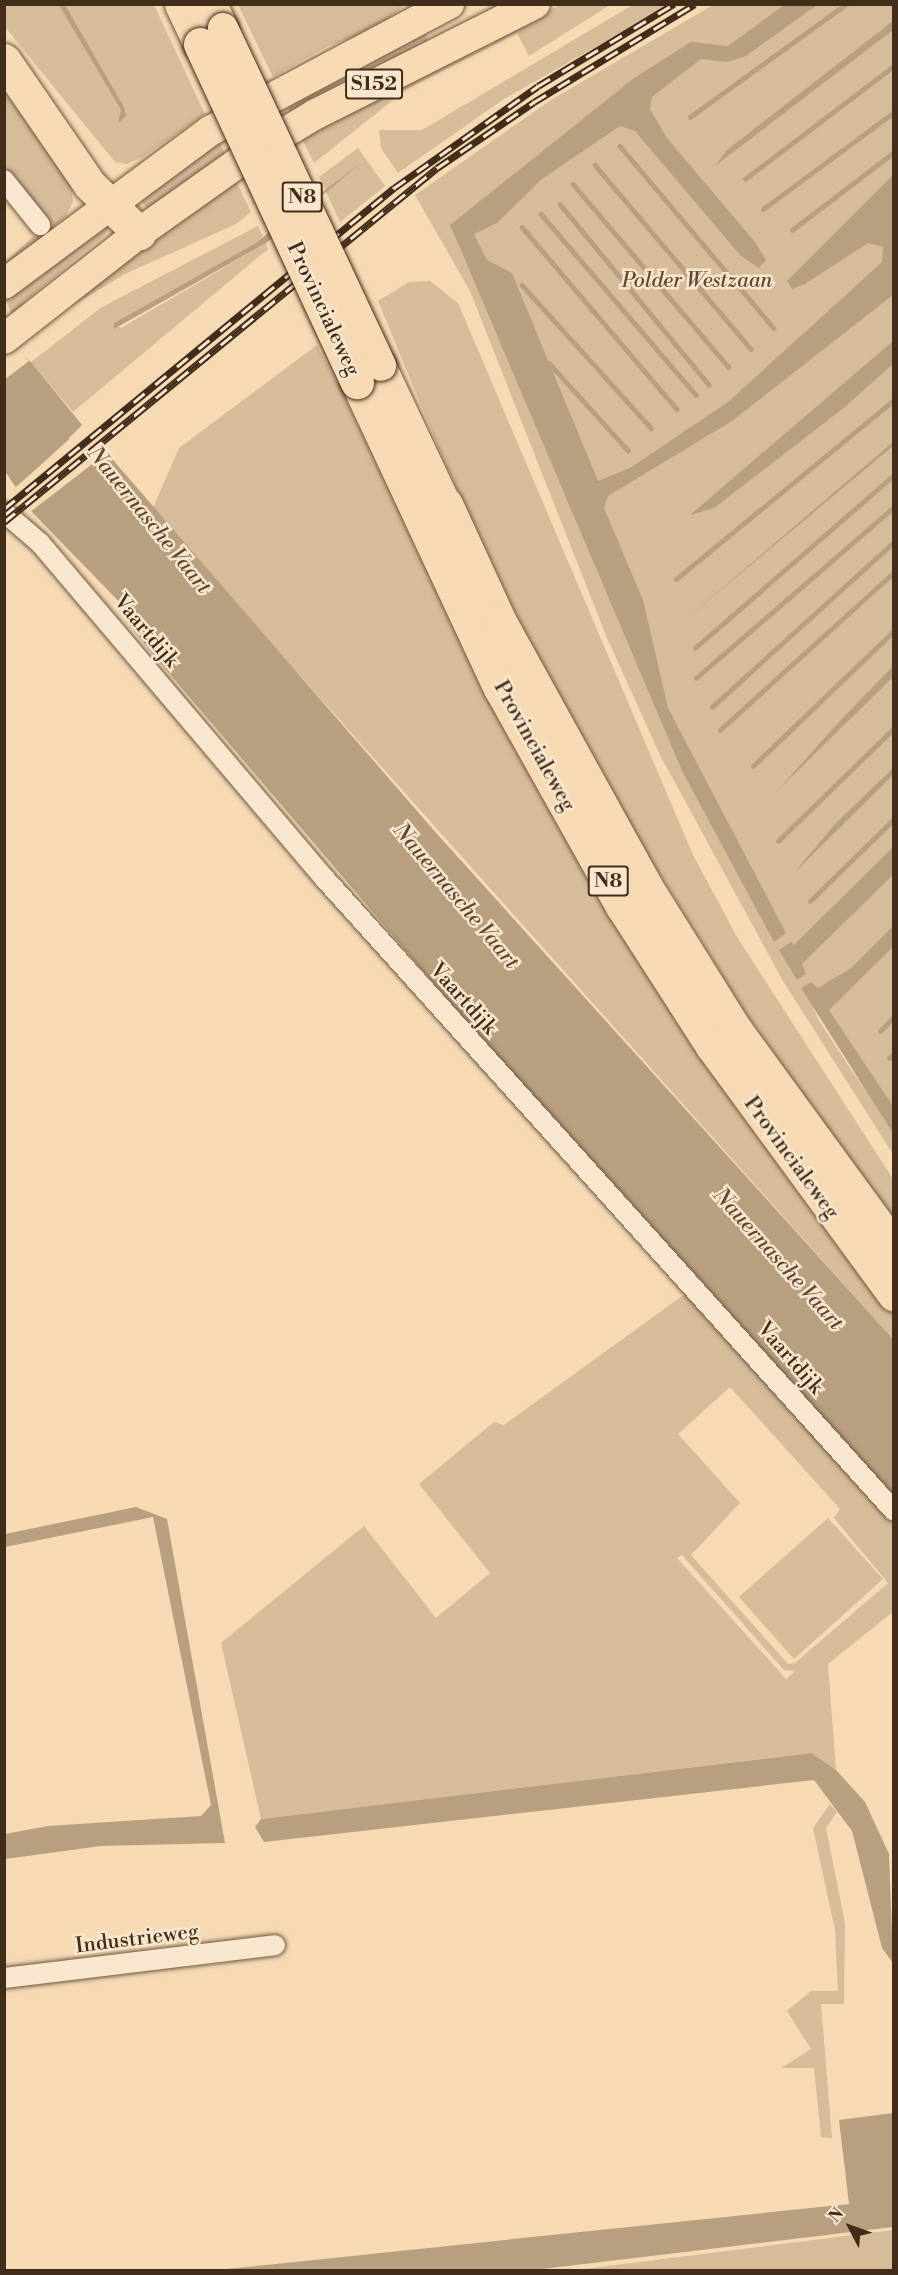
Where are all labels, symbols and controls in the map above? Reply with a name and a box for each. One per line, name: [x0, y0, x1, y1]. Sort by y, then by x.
road number: S152: [344, 67, 404, 101]
road number: N8: [281, 180, 323, 214]
street label: Provincialeweg: [281, 238, 365, 380]
park label: Polder Westzaan: [622, 268, 772, 294]
water label: Nauernasche Vaart: [81, 441, 217, 599]
street label: Vaartdijk: [108, 589, 184, 673]
street label: Provincialeweg: [488, 676, 580, 816]
water label: Nauernasche Vaart: [387, 818, 525, 974]
road number: N8: [587, 864, 629, 898]
street label: Vaartdijk: [424, 958, 502, 1040]
street label: Provincialeweg: [738, 1092, 844, 1224]
water label: Nauernasche Vaart: [707, 1182, 849, 1336]
street label: Vaartdijk: [752, 1317, 828, 1399]
street label: Industrieweg: [74, 1919, 200, 1959]
north arrow: [820, 2197, 880, 2257]
text: N: [825, 2204, 848, 2227]

